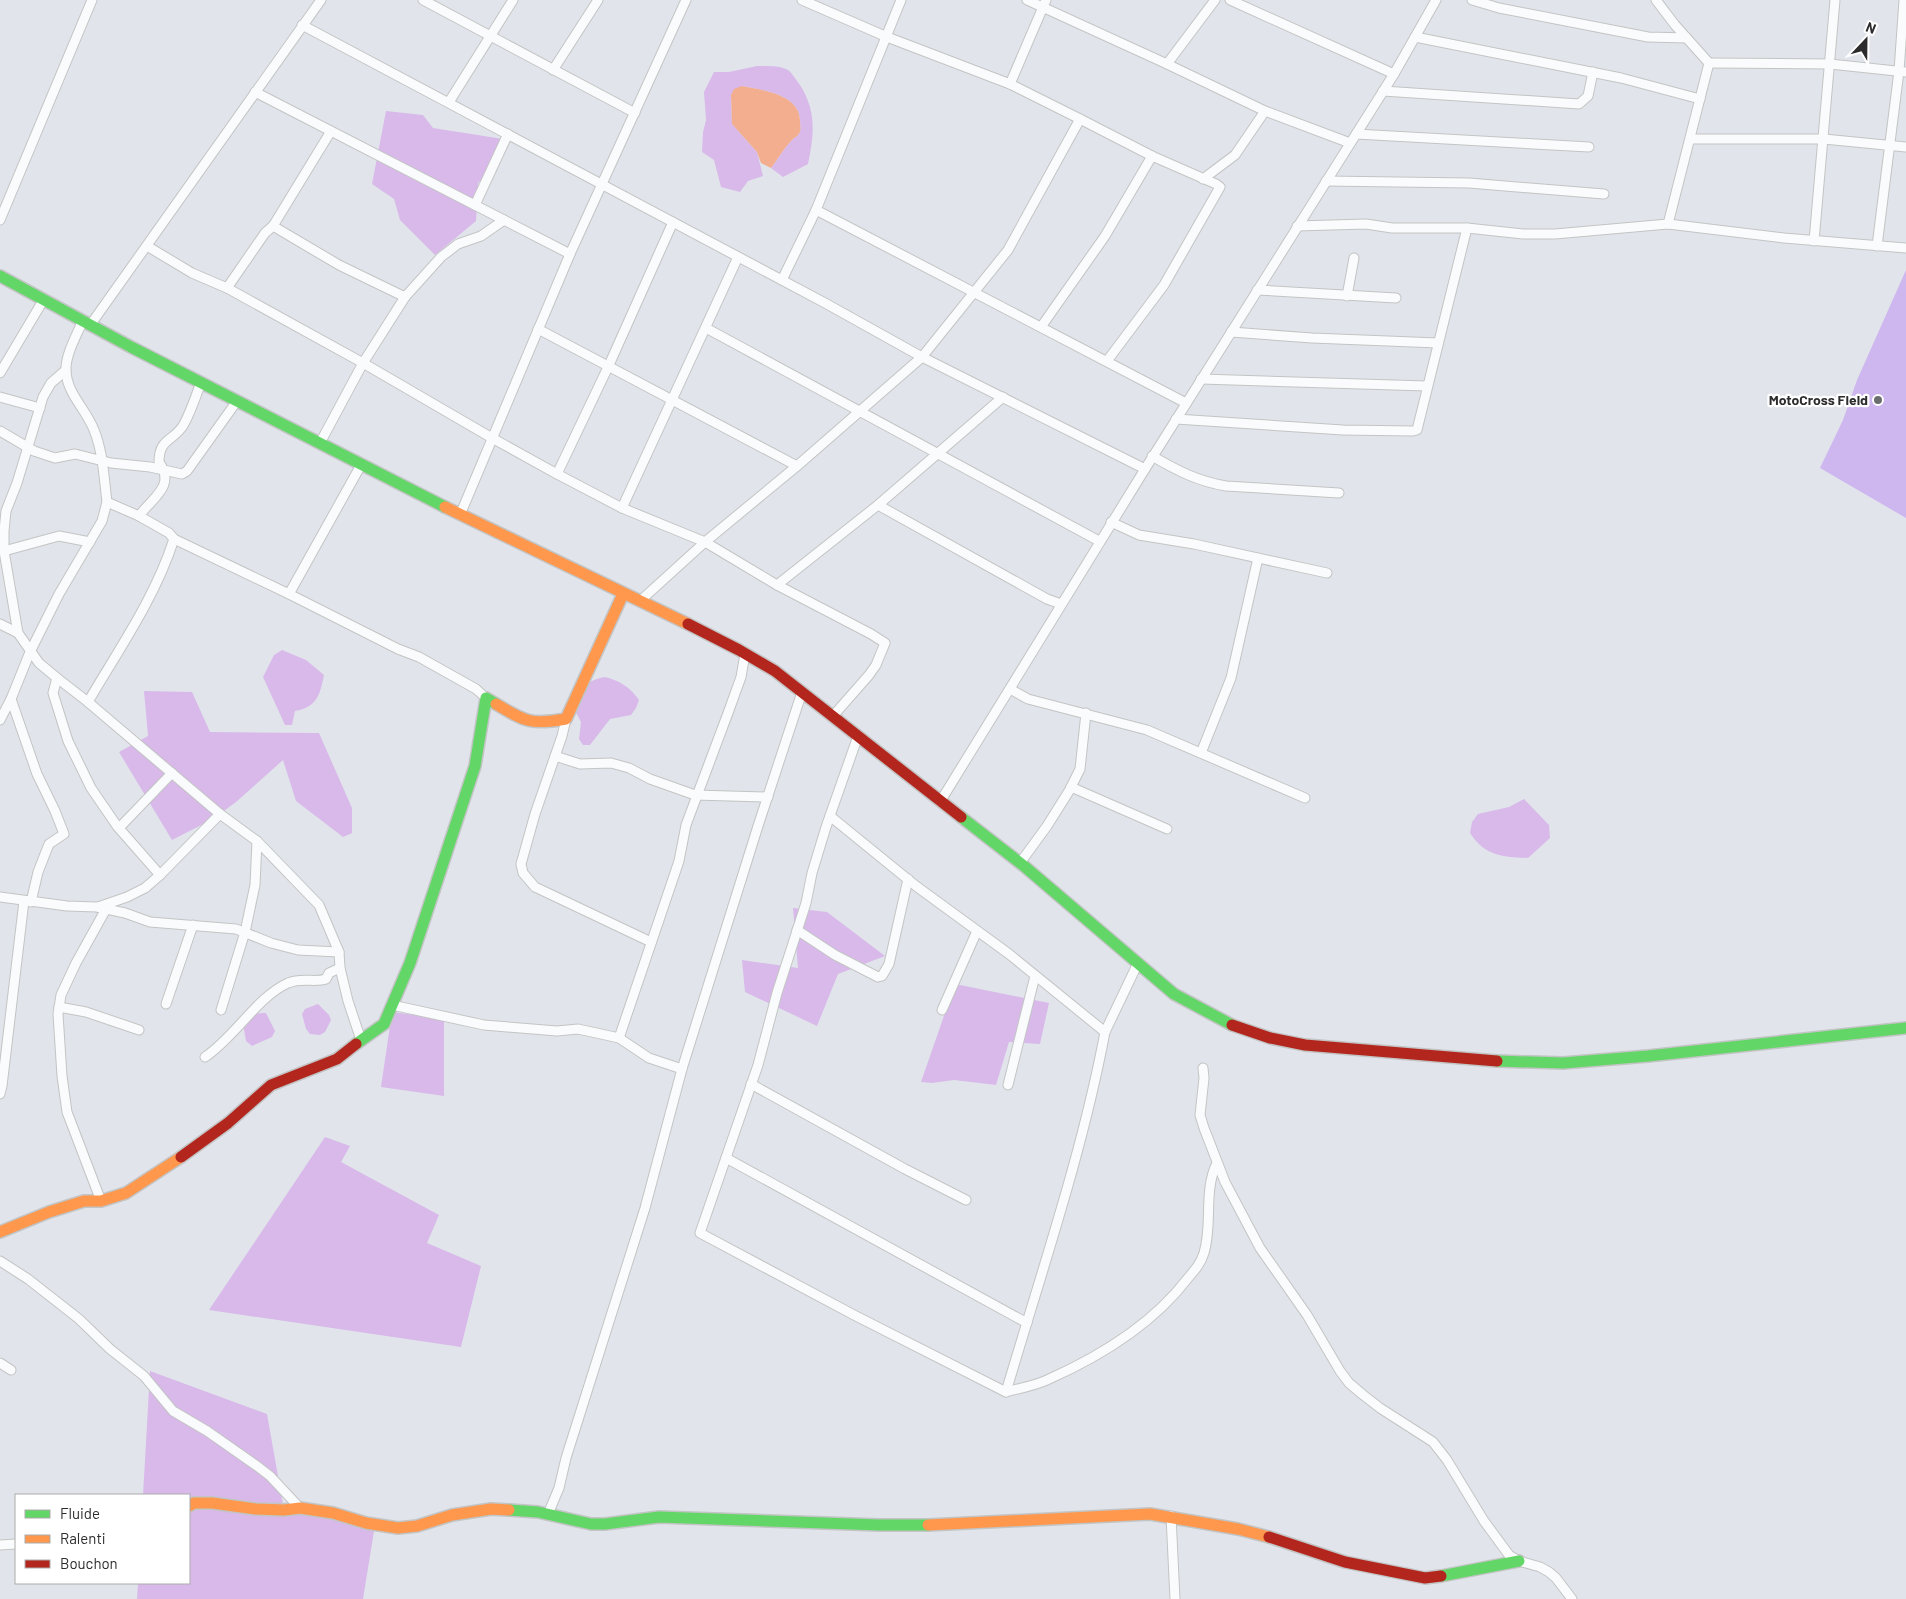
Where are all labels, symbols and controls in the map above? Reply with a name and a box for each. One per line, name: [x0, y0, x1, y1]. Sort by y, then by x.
north arrow: [1841, 15, 1891, 65]
text: N: [1864, 18, 1879, 37]
place label: MotoCross Field: [1769, 391, 1868, 408]
marker: MotoCross Field: [1872, 394, 1884, 406]
legend: [15, 1494, 190, 1584]
text: Fluide: [60, 1504, 100, 1522]
text: Ralenti: [60, 1529, 106, 1547]
text: Bouchon: [60, 1554, 118, 1572]

